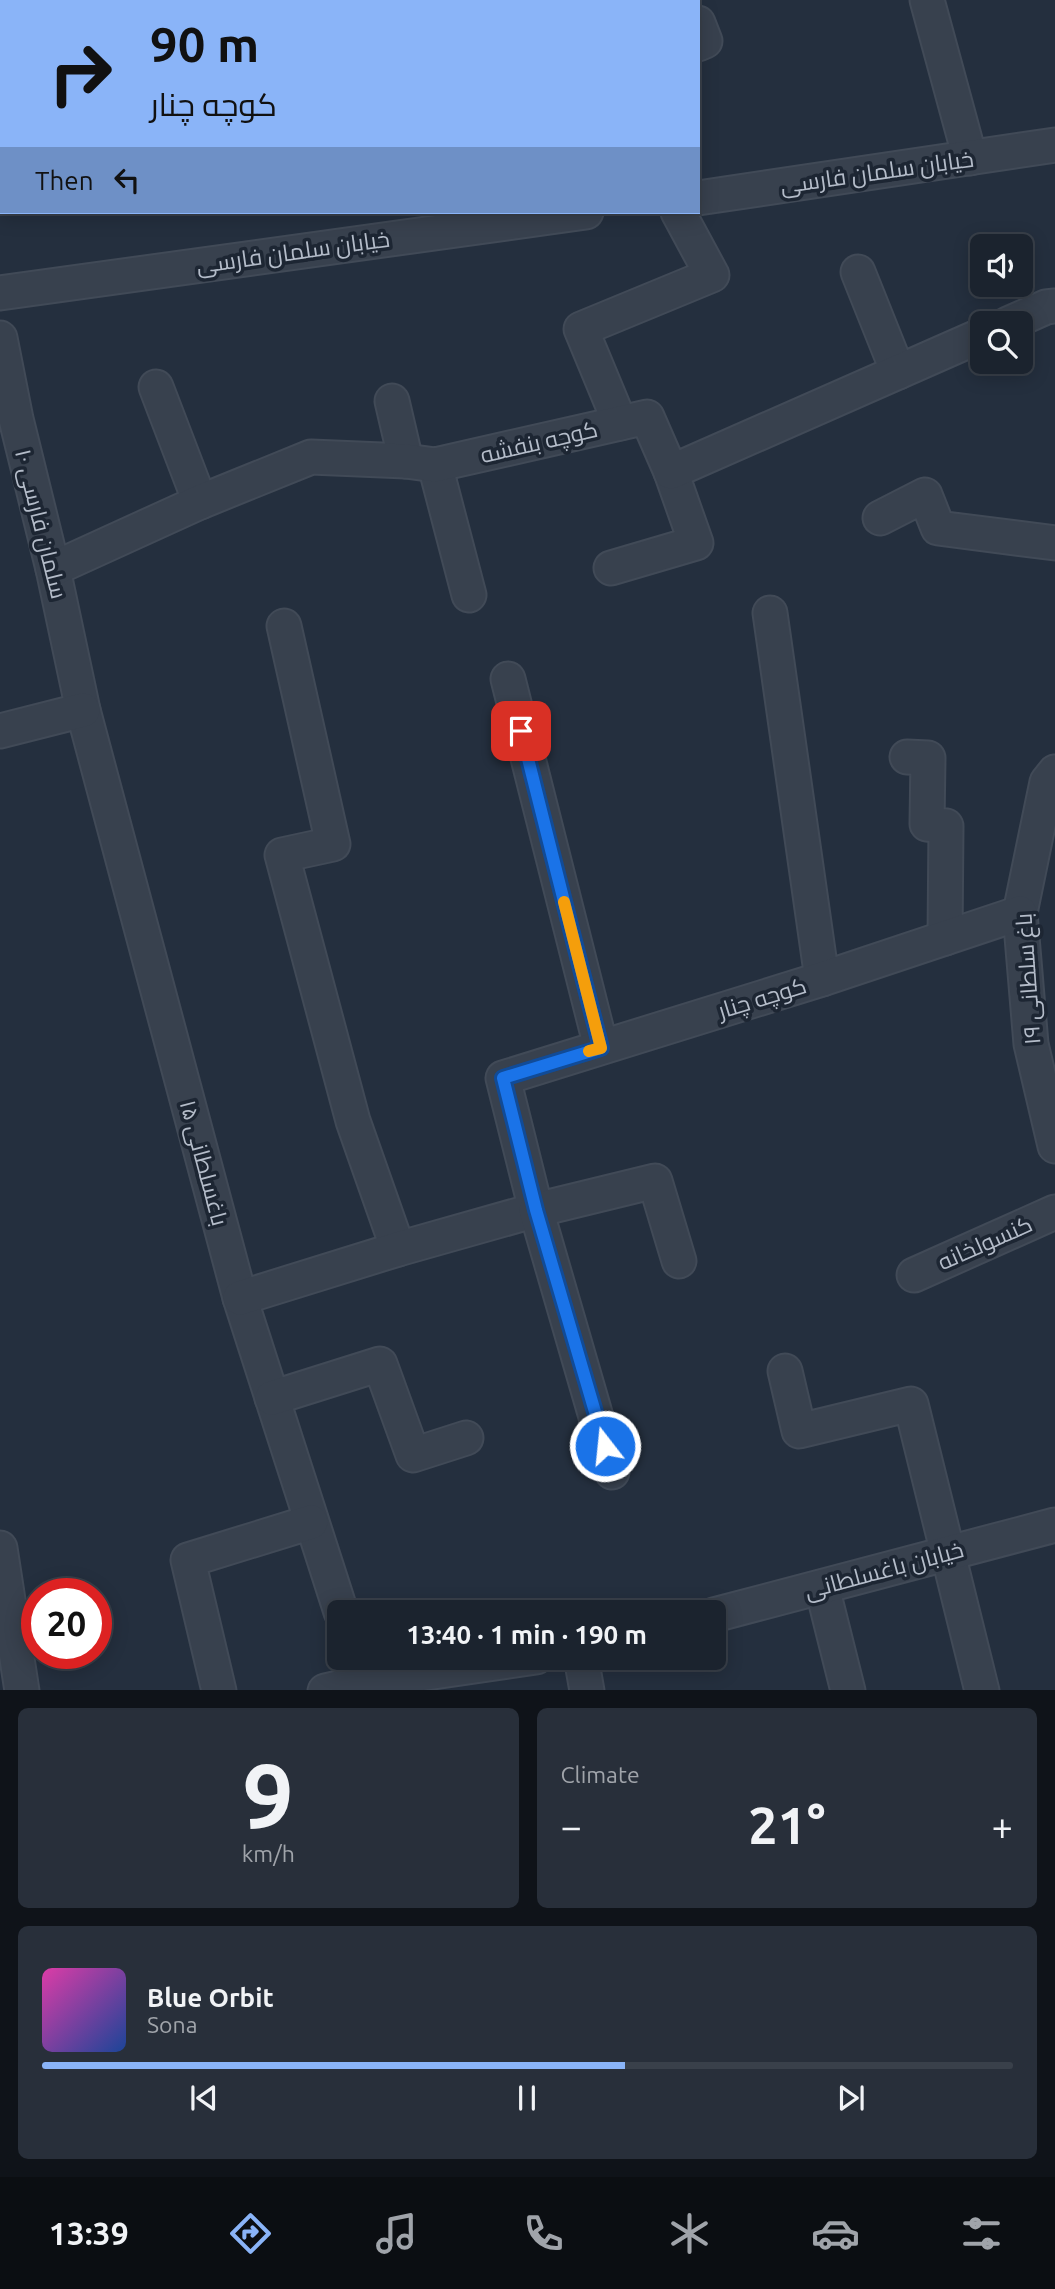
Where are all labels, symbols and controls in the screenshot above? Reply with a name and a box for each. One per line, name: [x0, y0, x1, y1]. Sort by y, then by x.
text: 90 m: [150, 16, 259, 71]
icon: right: [35, 28, 126, 119]
text: کوچه چنار: [150, 86, 277, 122]
street label: خیابان سلمان فارسی: [779, 146, 975, 199]
icon: left: [108, 161, 146, 199]
text: Then: [35, 166, 94, 195]
street label: خیابان سلمان فارسی: [195, 226, 391, 279]
map controls: [970, 234, 1033, 374]
button: sound: [970, 234, 1033, 297]
button: search: [970, 311, 1033, 374]
street label: کوچه بنفشه: [478, 416, 601, 470]
street label: سلمان فارسی ۱۰: [9, 446, 72, 602]
pin: [491, 701, 551, 761]
icon: arrive: [502, 712, 540, 750]
street label: باغ سلطانی ۱۹: [1010, 912, 1049, 1046]
street label: کوچه چنار: [713, 972, 810, 1026]
street label: باغسلطانی ۱۵: [174, 1097, 233, 1229]
street label: کنسولخانه: [934, 1211, 1036, 1275]
position arrow: [568, 1409, 642, 1483]
street label: خیابان باغسلطانی: [802, 1536, 967, 1605]
speed limit sign: 20: [21, 1578, 112, 1669]
text: 13:40 · 1 min · 190 m: [406, 1620, 647, 1649]
text: 9: [243, 1744, 294, 1846]
text: Climate: [561, 1762, 640, 1787]
text: 21°: [748, 1796, 825, 1854]
text: −: [561, 1805, 582, 1847]
text: +: [992, 1805, 1013, 1847]
text: km/h: [242, 1841, 295, 1866]
text: Blue Orbit: [147, 1983, 274, 2012]
text: Sona: [147, 2012, 197, 2037]
icon: previous: [185, 2079, 223, 2117]
icon: pause: [508, 2079, 546, 2117]
icon: next: [832, 2079, 870, 2117]
icon: directions: [226, 2209, 275, 2258]
icon: music: [372, 2209, 421, 2258]
icon: phone: [519, 2209, 568, 2258]
icon: climate: [665, 2209, 714, 2258]
icon: car: [811, 2209, 860, 2258]
icon: filters: [957, 2209, 1006, 2258]
text: 13:39: [49, 2215, 129, 2251]

